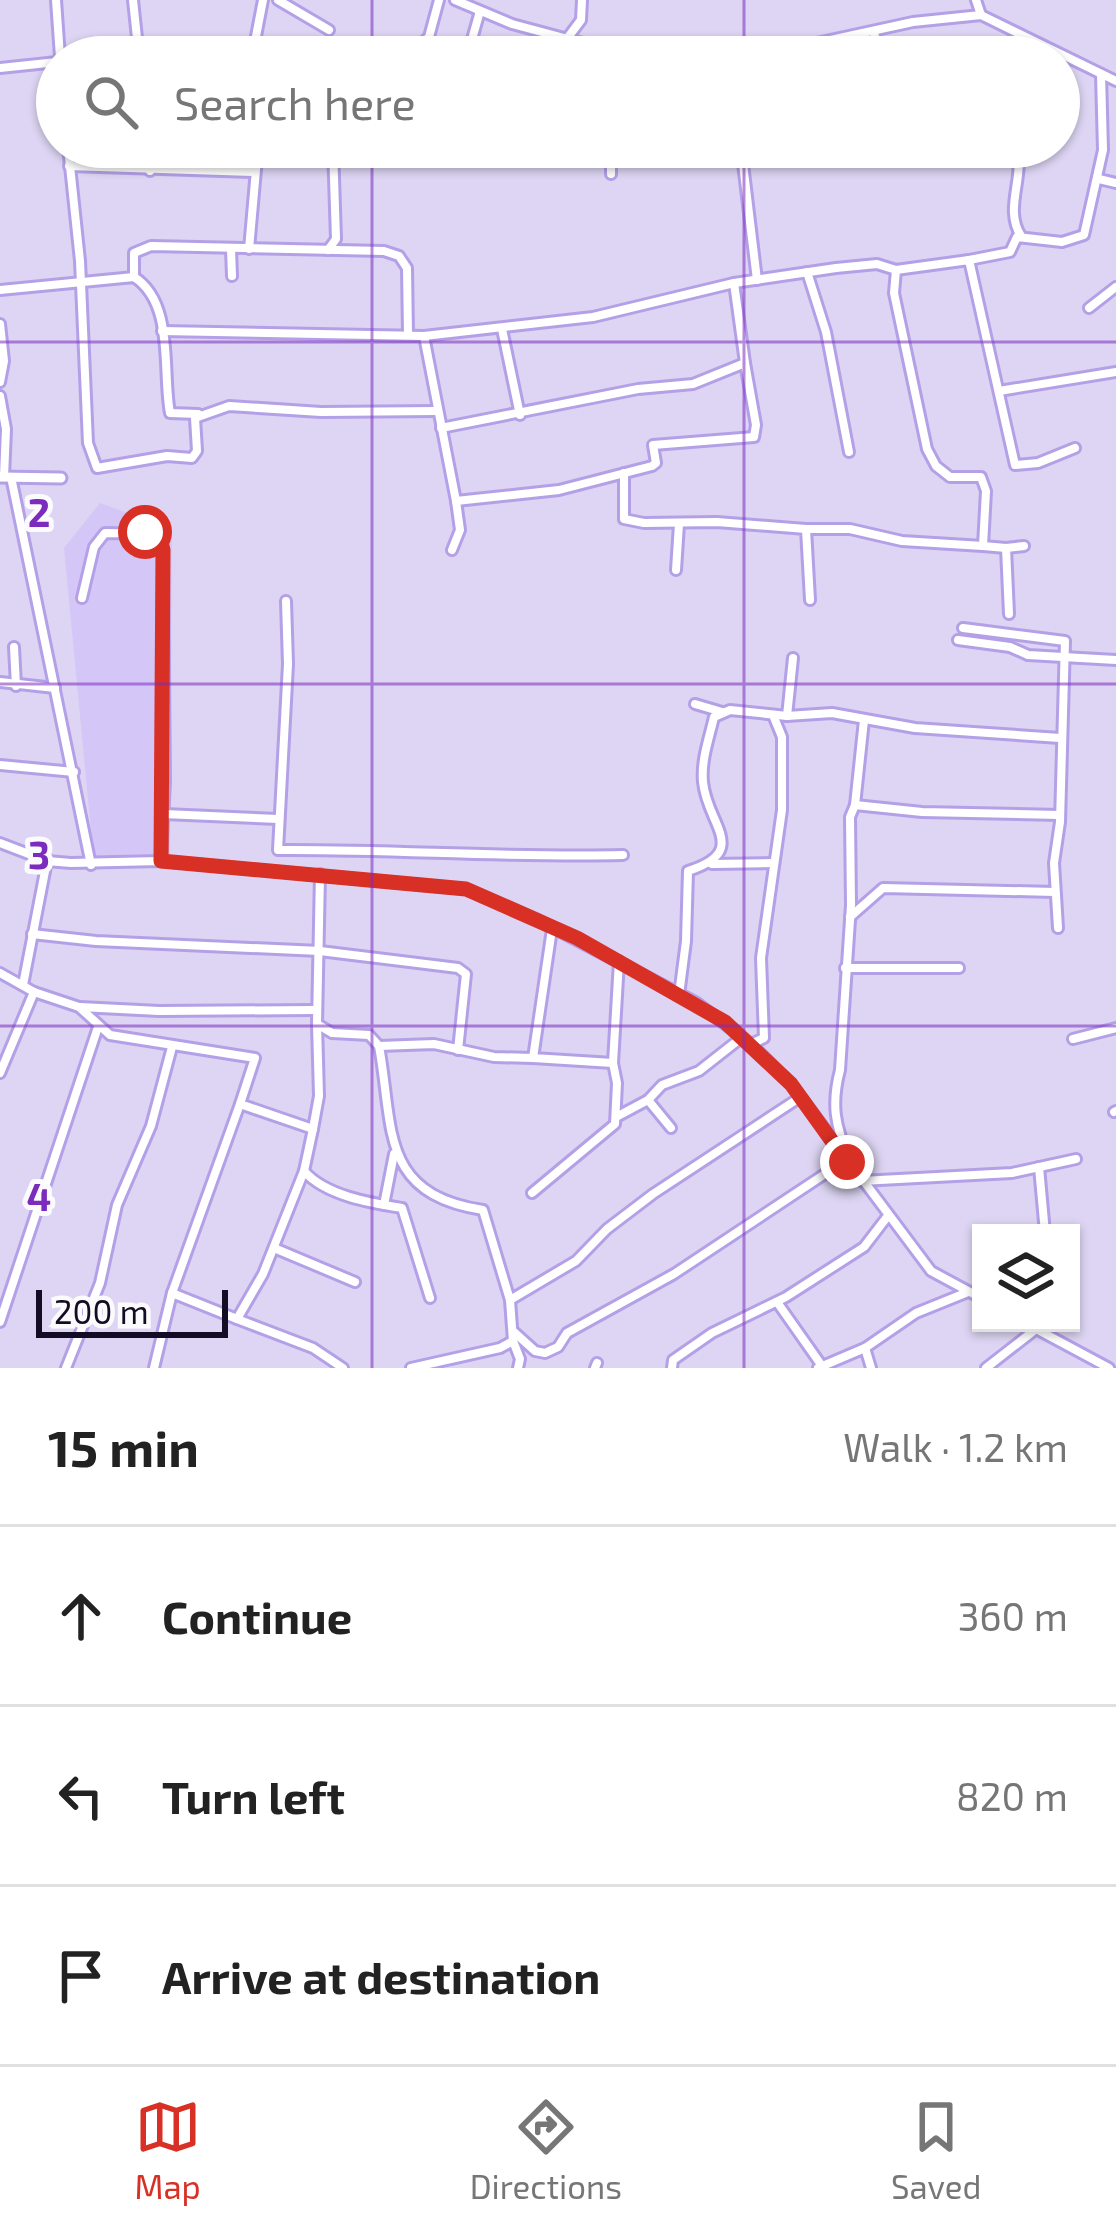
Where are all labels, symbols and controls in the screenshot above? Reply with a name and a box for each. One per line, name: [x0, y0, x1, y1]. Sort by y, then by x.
search box: [36, 36, 1080, 168]
icon: search: [78, 69, 144, 135]
text: Search here: [174, 75, 416, 129]
text: 2: [28, 488, 50, 535]
route start: [118, 505, 172, 559]
text: 3: [28, 830, 50, 877]
route end: [820, 1135, 874, 1189]
text: 4: [27, 1172, 51, 1219]
map controls: [972, 1224, 1080, 1332]
button: layers: [972, 1224, 1080, 1332]
scale bar: [36, 1284, 228, 1337]
text: 200 m: [54, 1291, 149, 1331]
text: 15 min: [48, 1416, 199, 1477]
text: Walk · 1.2 km: [843, 1423, 1068, 1470]
icon: ahead: [48, 1583, 114, 1649]
text: Continue: [162, 1589, 352, 1643]
text: 360 m: [958, 1592, 1068, 1639]
icon: left: [48, 1763, 114, 1829]
text: Turn left: [162, 1769, 345, 1823]
text: 820 m: [956, 1772, 1068, 1819]
icon: arrive: [48, 1943, 114, 2009]
text: Arrive at destination: [162, 1949, 600, 2003]
tab: Map: [135, 2094, 201, 2206]
tab: Directions: [470, 2094, 622, 2206]
tab: Saved: [891, 2094, 981, 2206]

